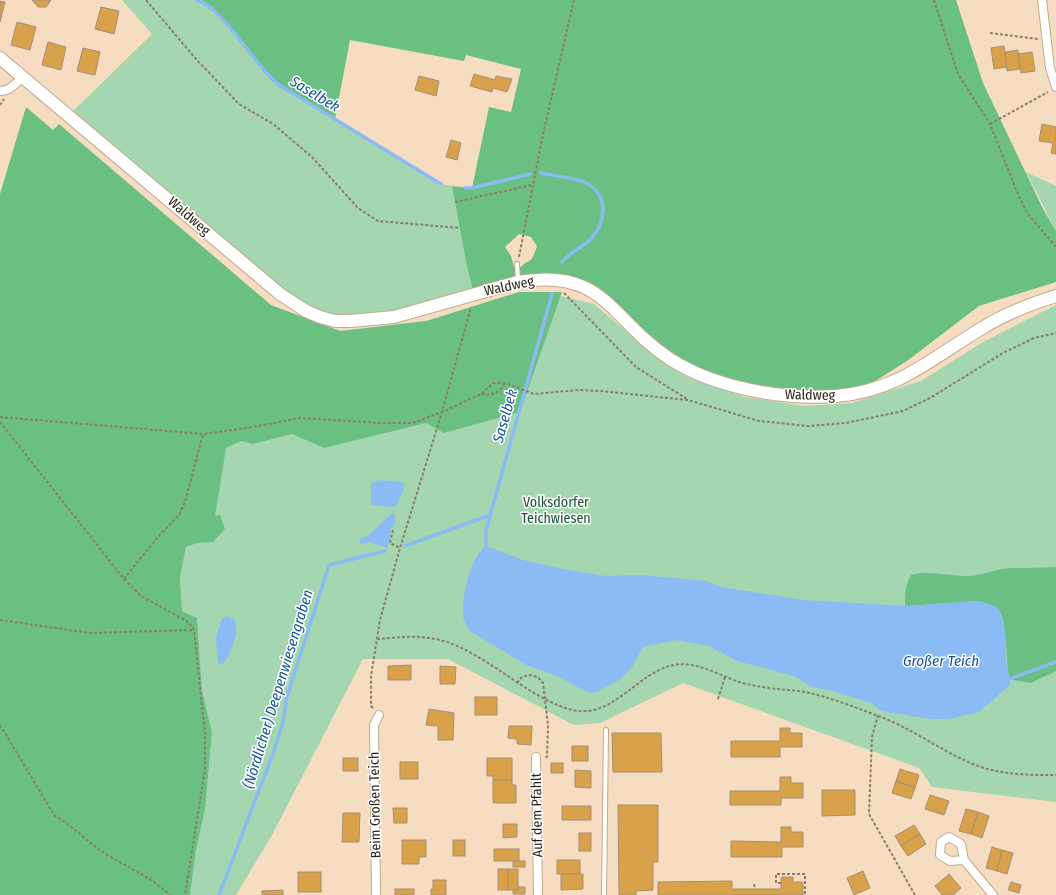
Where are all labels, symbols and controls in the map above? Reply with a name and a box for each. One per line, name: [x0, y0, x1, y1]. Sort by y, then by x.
water label: Saselbek: [286, 72, 344, 116]
street label: Waldweg: [164, 193, 214, 239]
street label: Waldweg: [482, 272, 536, 300]
street label: Waldweg: [785, 386, 836, 404]
water label: Saselbek: [488, 387, 521, 446]
park label: Volksdorfer Teichwiesen: [521, 494, 591, 527]
water label: (Nördlicher) Deepenwiesengraben: [239, 587, 317, 791]
water label: Großer Teich: [903, 652, 979, 670]
street label: Beim Großen Teich: [366, 752, 384, 858]
street label: Auf dem Pfahlt: [528, 772, 546, 857]

